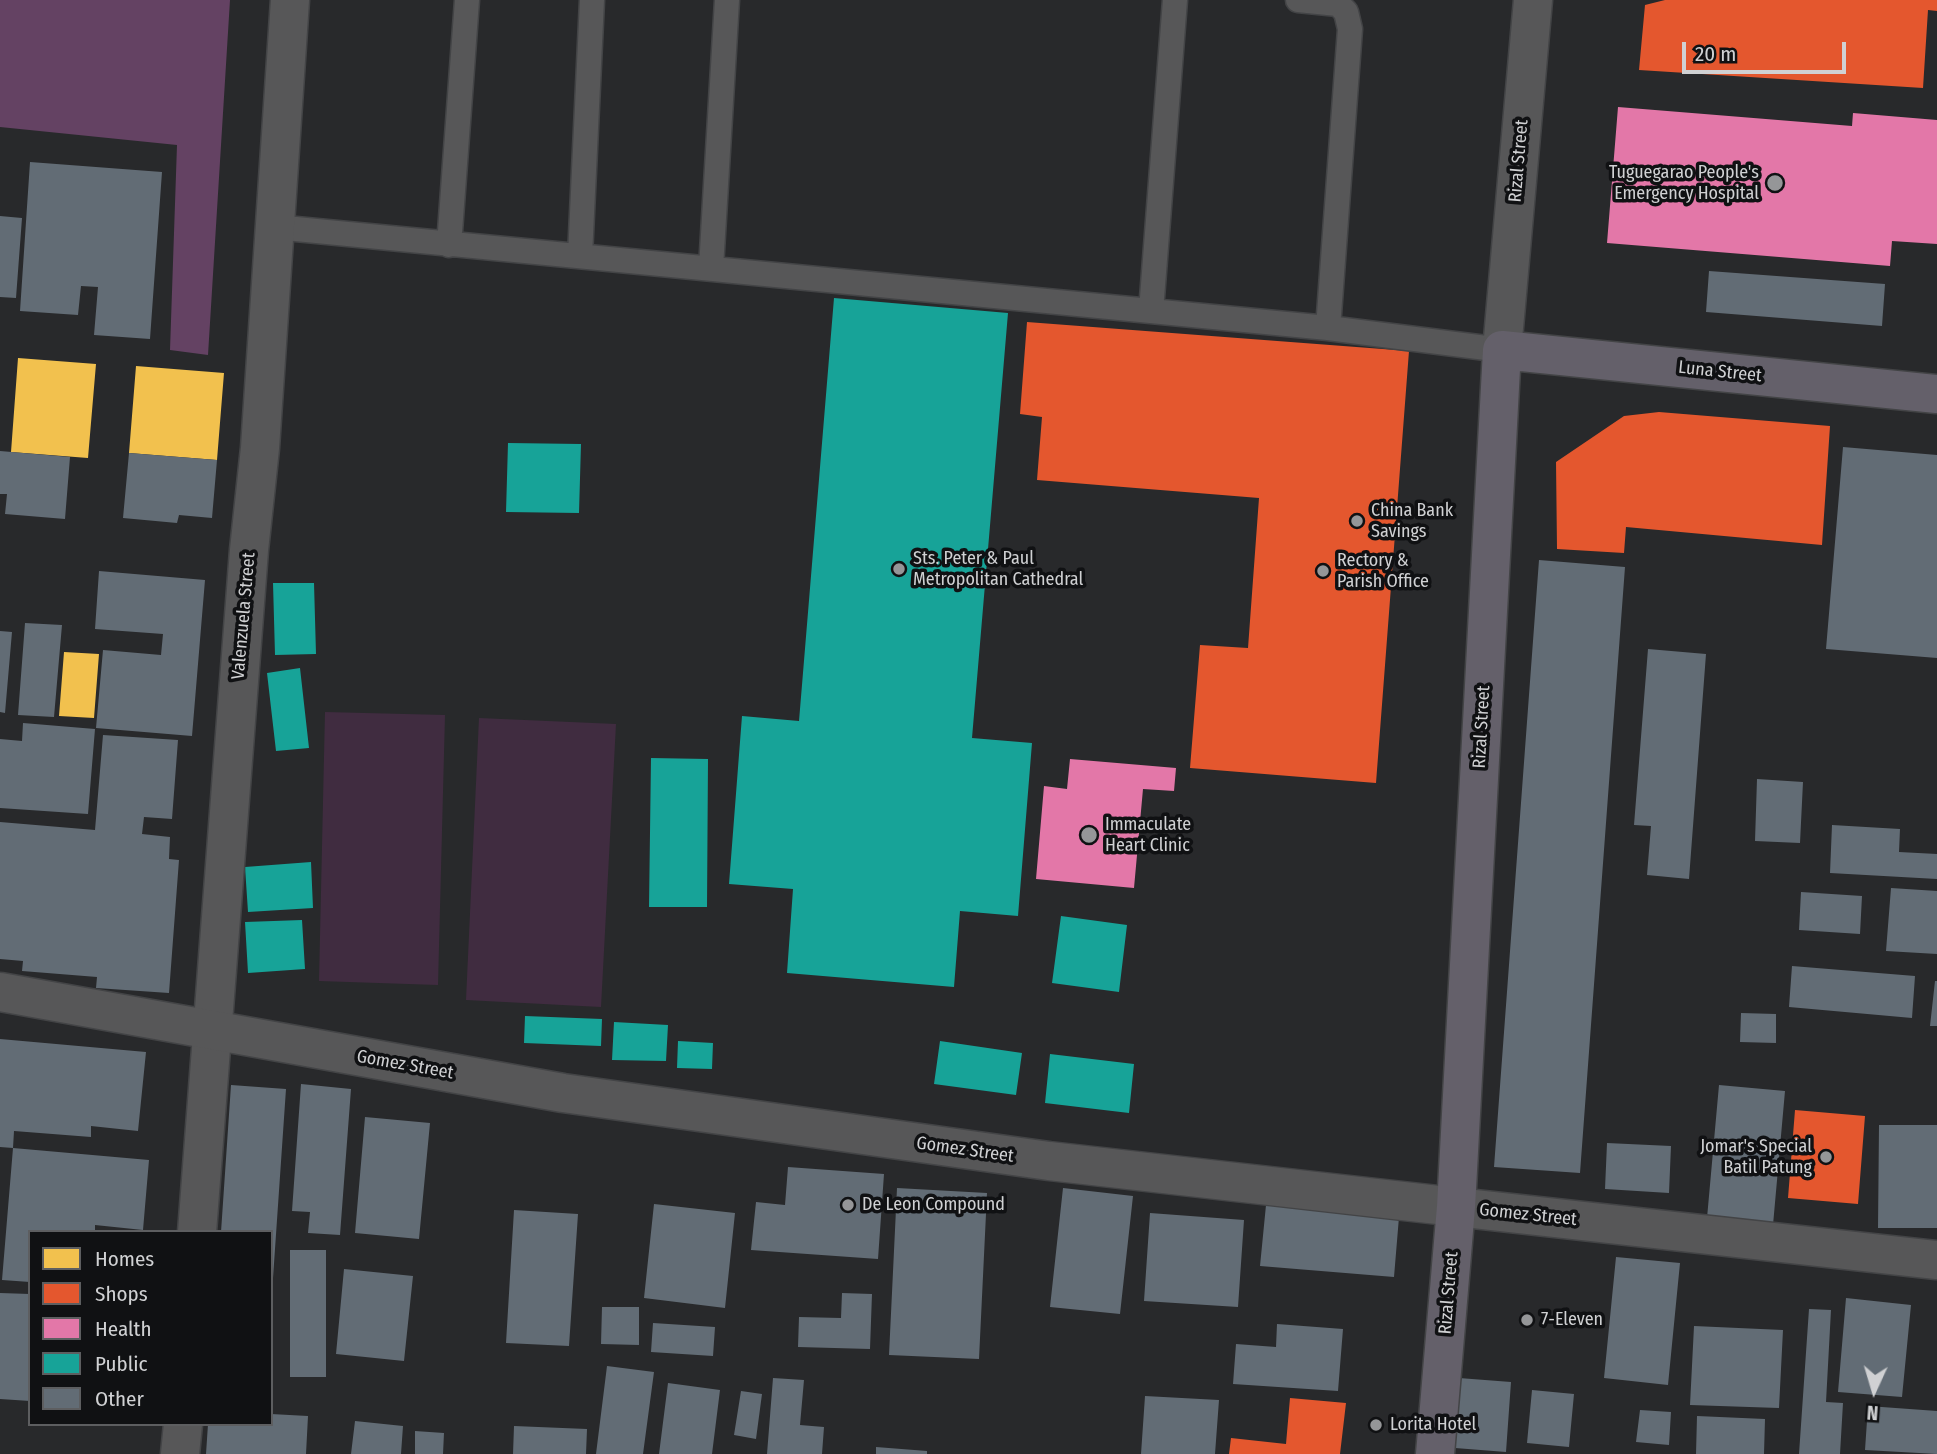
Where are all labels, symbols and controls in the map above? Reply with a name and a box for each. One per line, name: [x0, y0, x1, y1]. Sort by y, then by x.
scale bar: [1685, 28, 1850, 72]
text: 20 m: [1695, 41, 1736, 67]
street label: Rizal Street: [1505, 119, 1533, 203]
place label: Tuguegarao People's Emergency Hospital: [1609, 162, 1759, 204]
marker: Tuguegarao People's Emergency Hospital: [1765, 173, 1785, 193]
street label: Luna Street: [1677, 357, 1763, 387]
place label: China Bank Savings: [1371, 500, 1453, 542]
marker: China Bank Savings: [1349, 513, 1365, 529]
place label: Sts. Peter & Paul Metropolitan Cathedral: [913, 548, 1083, 590]
place label: Rectory & Parish Office: [1337, 550, 1429, 592]
street label: Valenzuela Street: [228, 552, 260, 680]
marker: Sts. Peter & Paul Metropolitan Cathedral: [891, 561, 907, 577]
marker: Rectory & Parish Office: [1315, 563, 1331, 579]
street label: Rizal Street: [1469, 685, 1495, 769]
place label: Immaculate Heart Clinic: [1105, 814, 1191, 856]
marker: Immaculate Heart Clinic: [1079, 825, 1099, 845]
street label: Gomez Street: [355, 1046, 455, 1084]
street label: Gomez Street: [915, 1132, 1015, 1168]
place label: Jomar's Special Batil Patung: [1700, 1136, 1812, 1178]
marker: Jomar's Special Batil Patung: [1818, 1149, 1834, 1165]
place label: De Leon Compound: [862, 1194, 1005, 1216]
marker: De Leon Compound: [840, 1197, 856, 1213]
street label: Gomez Street: [1478, 1199, 1578, 1231]
legend: [28, 1230, 273, 1426]
text: Homes: [95, 1246, 154, 1272]
street label: Rizal Street: [1435, 1251, 1463, 1335]
text: Shops: [95, 1281, 148, 1307]
place label: 7-Eleven: [1541, 1309, 1603, 1331]
marker: 7-Eleven: [1519, 1312, 1535, 1328]
text: Health: [95, 1316, 151, 1342]
text: Public: [95, 1351, 147, 1377]
north arrow: [1839, 1356, 1909, 1426]
text: Other: [95, 1386, 144, 1412]
text: N: [1866, 1401, 1879, 1424]
place label: Lorita Hotel: [1390, 1414, 1476, 1436]
marker: Lorita Hotel: [1368, 1417, 1384, 1433]

